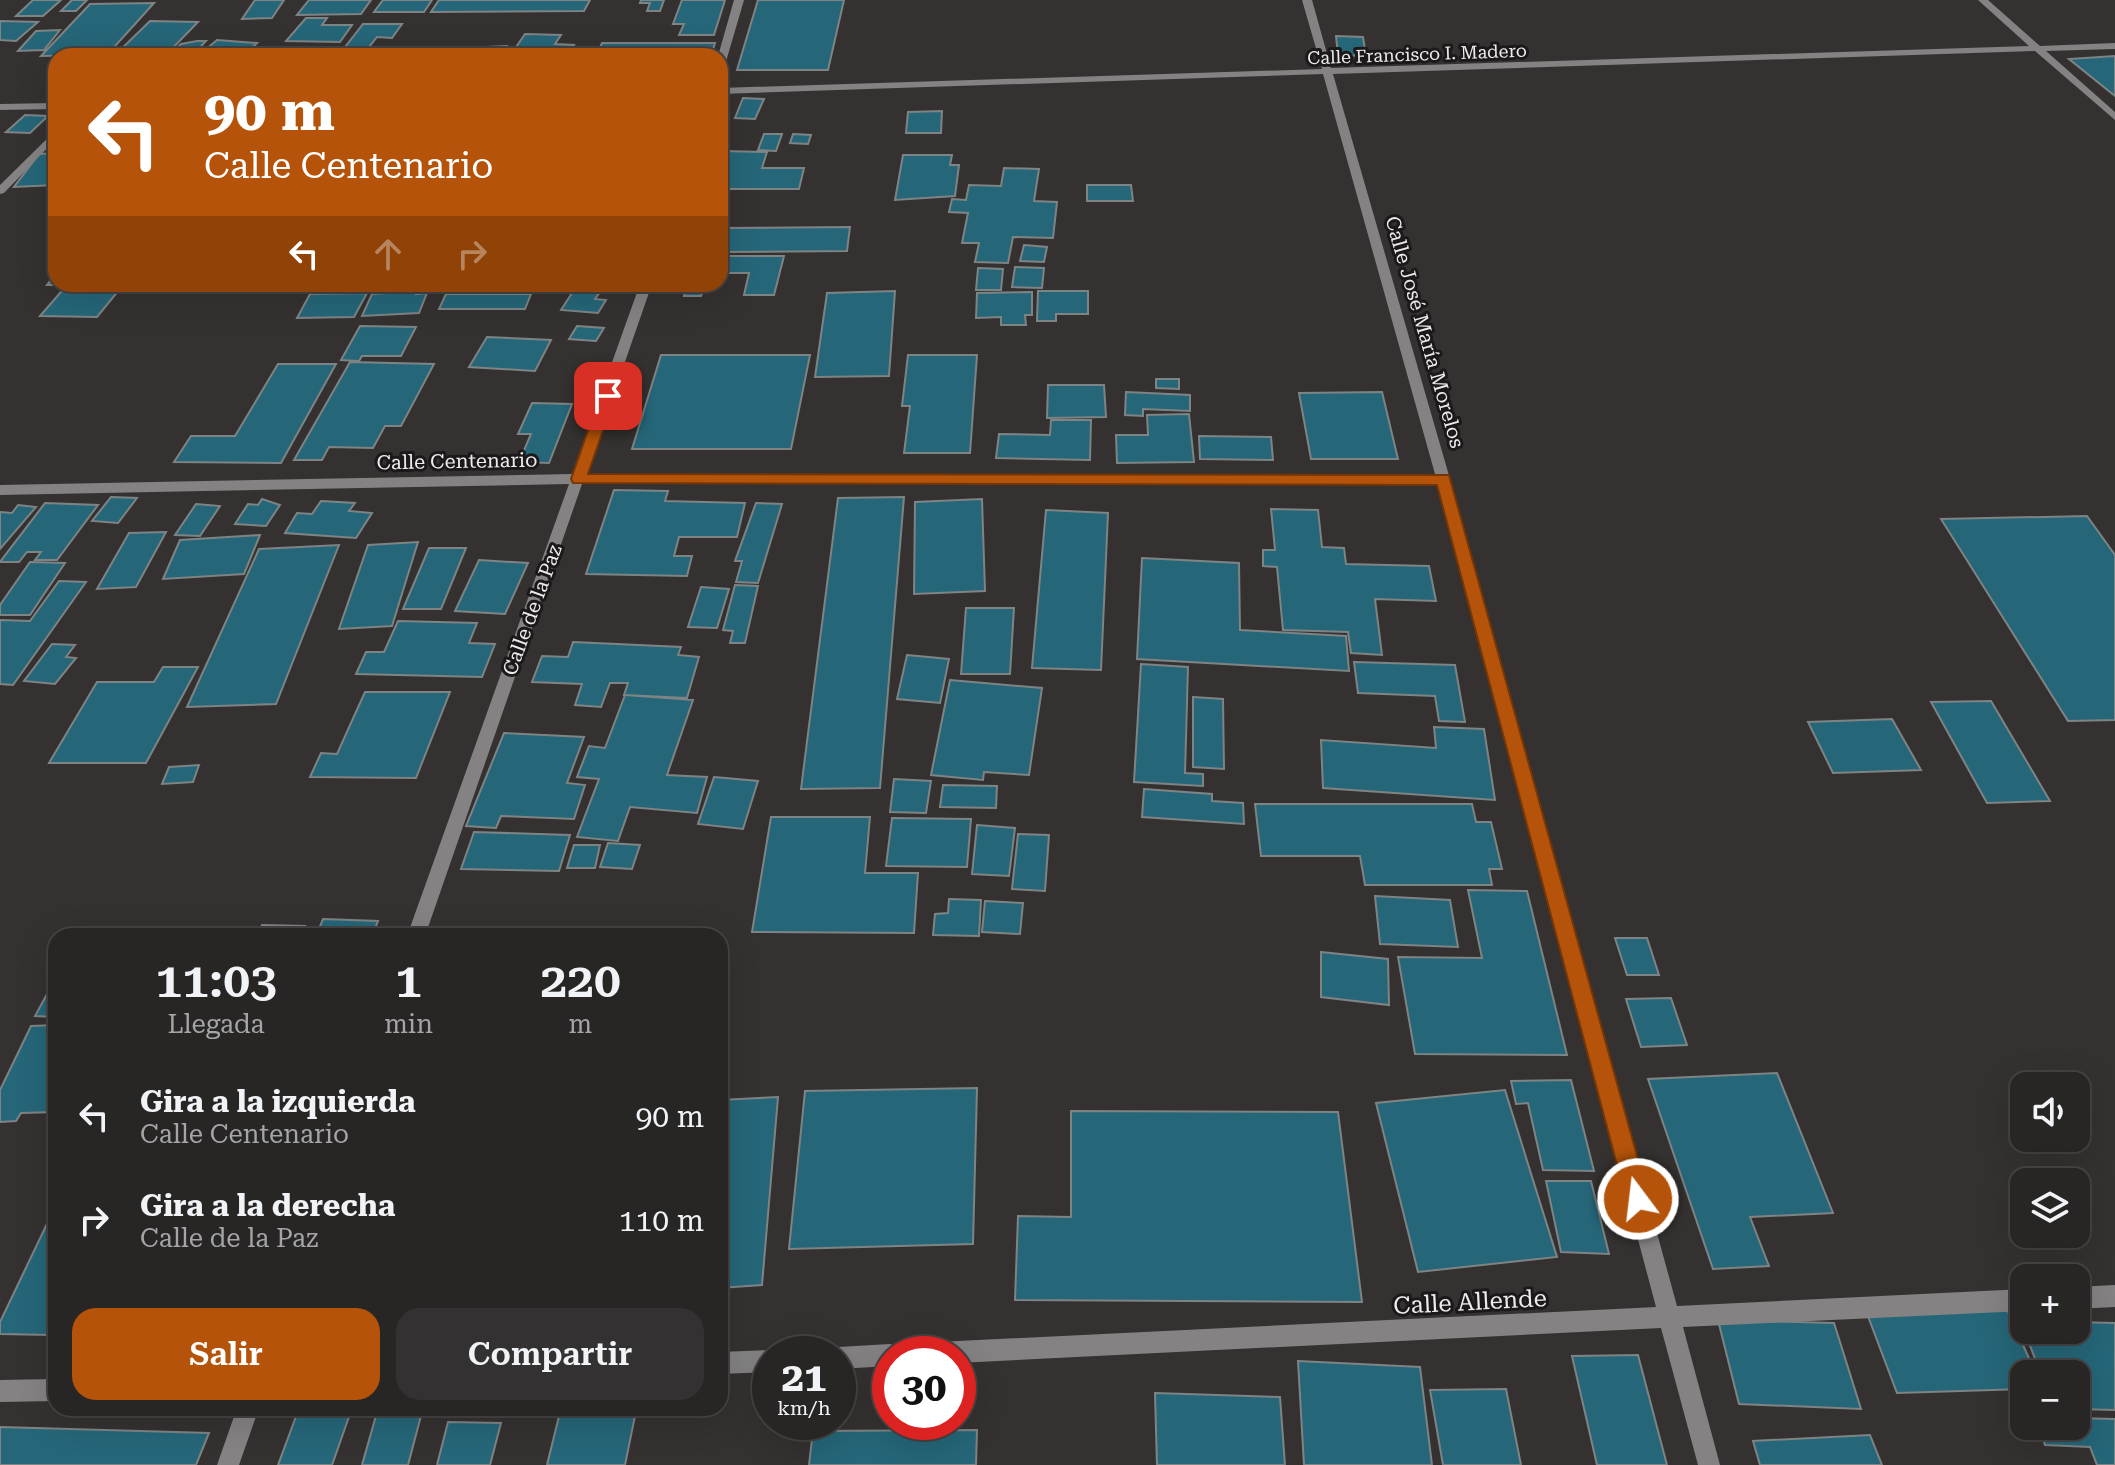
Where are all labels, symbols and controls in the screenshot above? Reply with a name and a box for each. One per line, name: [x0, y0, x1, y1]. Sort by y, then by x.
street label: Calle Francisco I. Madero: [1307, 40, 1527, 68]
text: 90 m: [204, 78, 335, 144]
icon: left: [72, 80, 176, 184]
text: Calle Centenario: [204, 145, 493, 187]
street label: Calle José María Morelos: [1380, 213, 1470, 451]
icon: left: [282, 232, 326, 276]
icon: ahead: [366, 232, 410, 276]
icon: right: [450, 232, 494, 276]
pin: [574, 362, 642, 430]
icon: arrive: [586, 374, 630, 418]
street label: Calle Centenario: [376, 448, 538, 474]
street label: Calle de la Paz: [497, 541, 567, 679]
text: 11:03: [155, 953, 277, 1009]
text: 1: [395, 953, 422, 1009]
text: 220: [540, 953, 621, 1009]
text: Llegada: [167, 1009, 265, 1039]
text: min: [384, 1009, 433, 1039]
text: m: [569, 1009, 592, 1039]
map controls: [2010, 1072, 2090, 1440]
button: sound: [2010, 1072, 2090, 1152]
text: Gira a la izquierda: [140, 1084, 416, 1119]
icon: left: [72, 1094, 116, 1138]
text: 90 m: [635, 1099, 704, 1134]
text: Calle Centenario: [140, 1119, 349, 1149]
position arrow: [1596, 1157, 1680, 1241]
button: layers: [2010, 1168, 2090, 1248]
text: Gira a la derecha: [140, 1188, 395, 1223]
icon: right: [72, 1198, 116, 1242]
text: 110 m: [619, 1203, 704, 1238]
text: Calle de la Paz: [140, 1223, 318, 1253]
button: +: [2010, 1264, 2090, 1344]
street label: Calle Allende: [1393, 1284, 1547, 1320]
button: Salir: [72, 1308, 380, 1400]
button: Compartir: [396, 1308, 704, 1400]
speed limit sign: 30: [872, 1336, 976, 1440]
text: 21: [782, 1354, 826, 1401]
button: −: [2010, 1360, 2090, 1440]
text: km/h: [777, 1396, 831, 1420]

